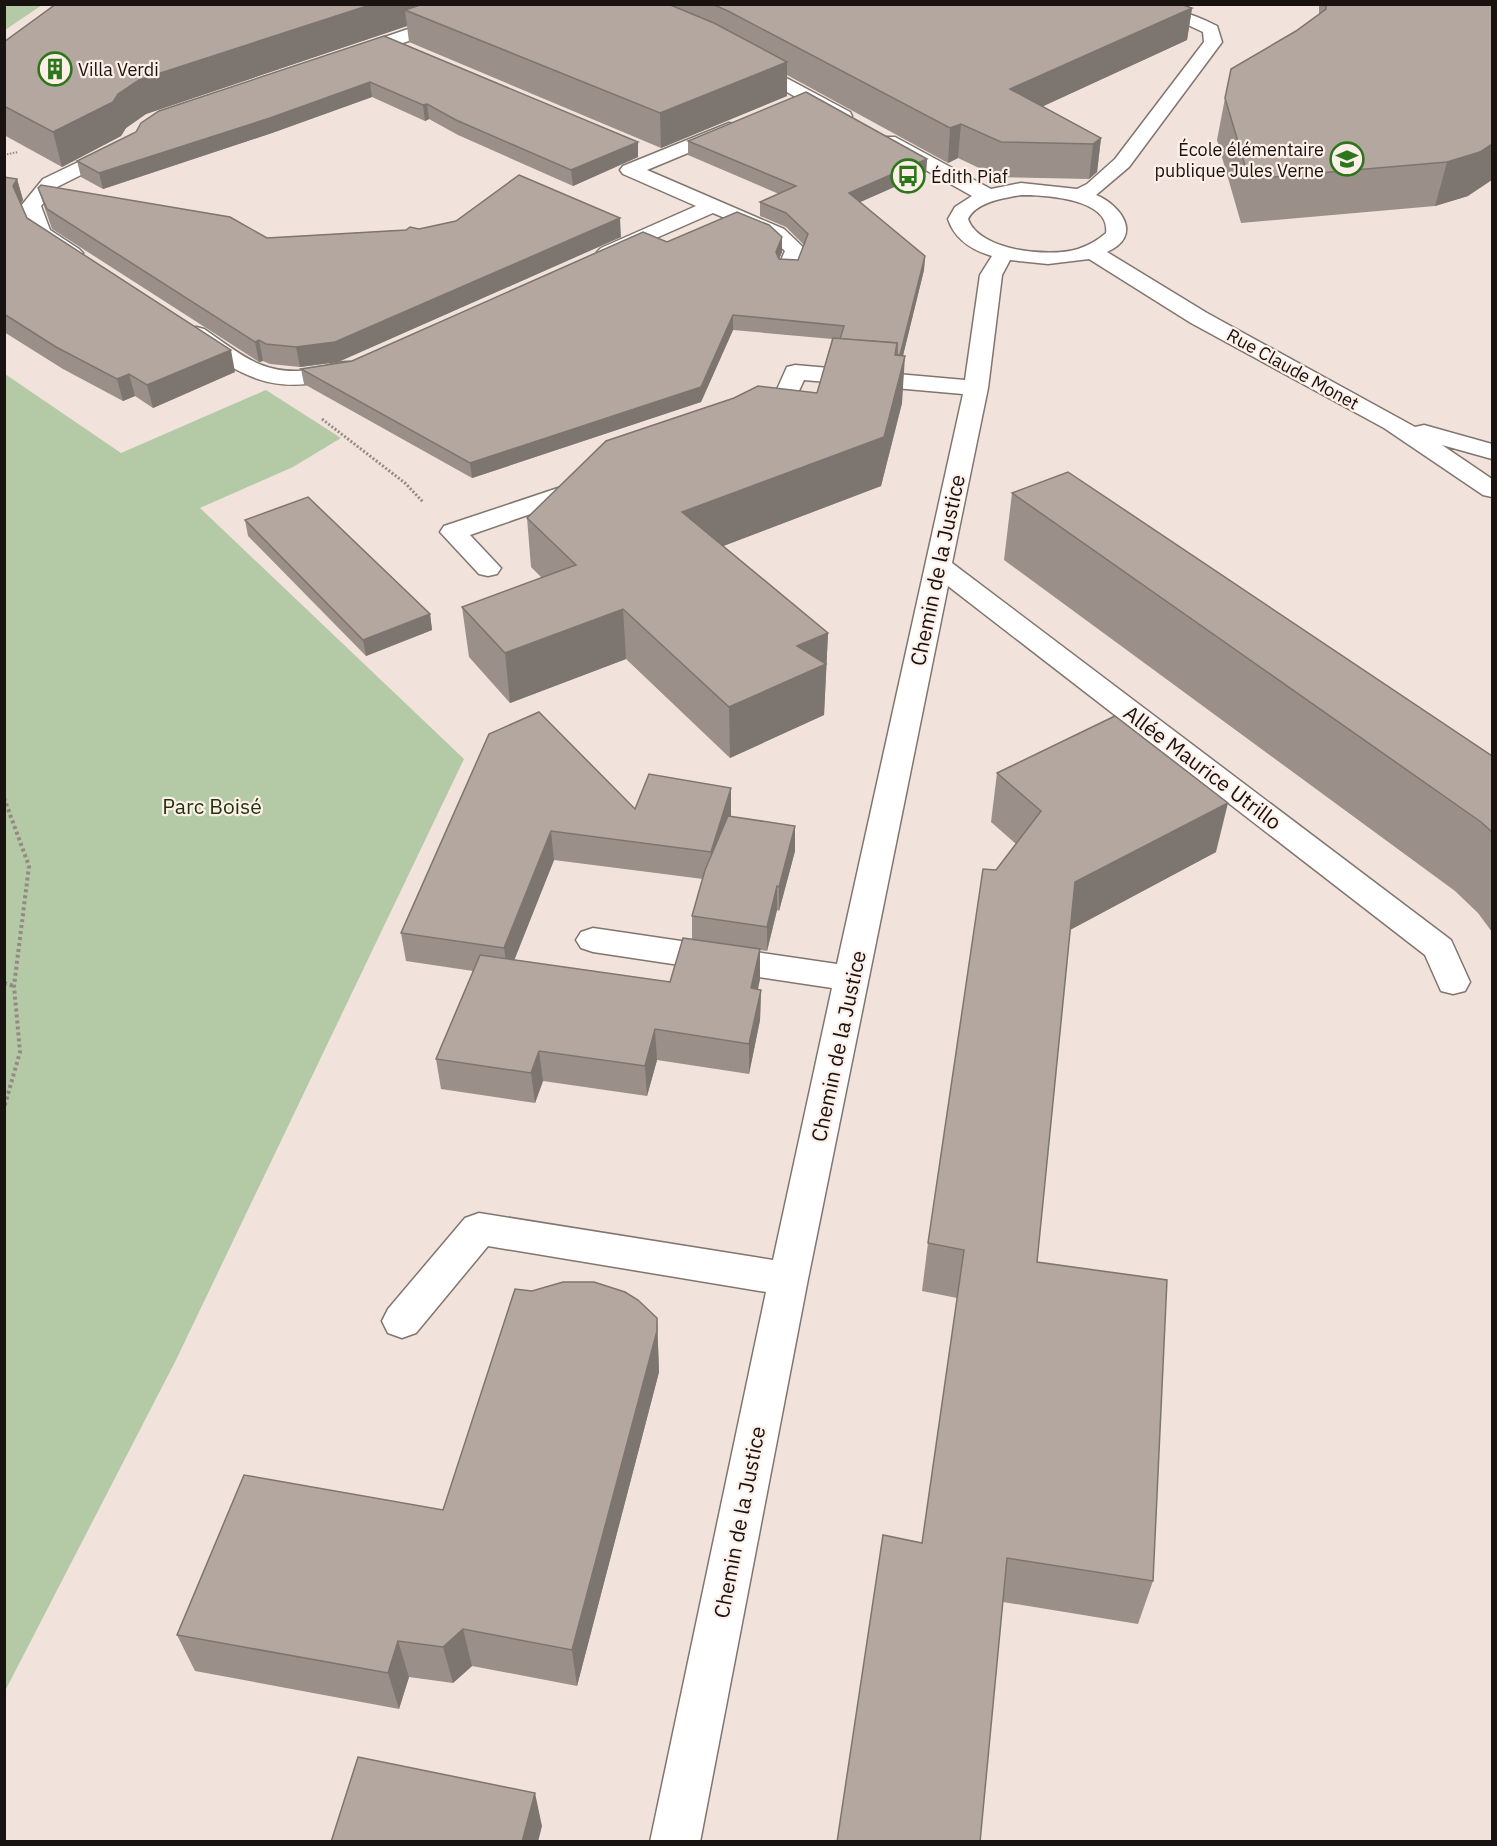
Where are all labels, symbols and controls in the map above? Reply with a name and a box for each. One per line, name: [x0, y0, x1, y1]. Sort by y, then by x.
building icon: Villa Verdi: [37, 51, 73, 87]
place label: Villa Verdi: [78, 58, 159, 81]
place label: École élémentaire publique Jules Verne: [1154, 138, 1324, 182]
school or university icon: École élémentaire publique Jules Verne: [1329, 141, 1365, 177]
bus stop icon: Édith Piaf: [890, 158, 926, 194]
place label: Édith Piaf: [931, 165, 1008, 188]
street label: Rue Claude Monet: [1223, 323, 1363, 415]
street label: Chemin de la Justice: [903, 472, 971, 668]
street label: Allée Maurice Utrillo: [1118, 698, 1288, 836]
park label: Parc Boisé: [162, 792, 262, 820]
street label: Chemin de la Justice: [804, 948, 872, 1144]
street label: Chemin de la Justice: [707, 1424, 771, 1620]

